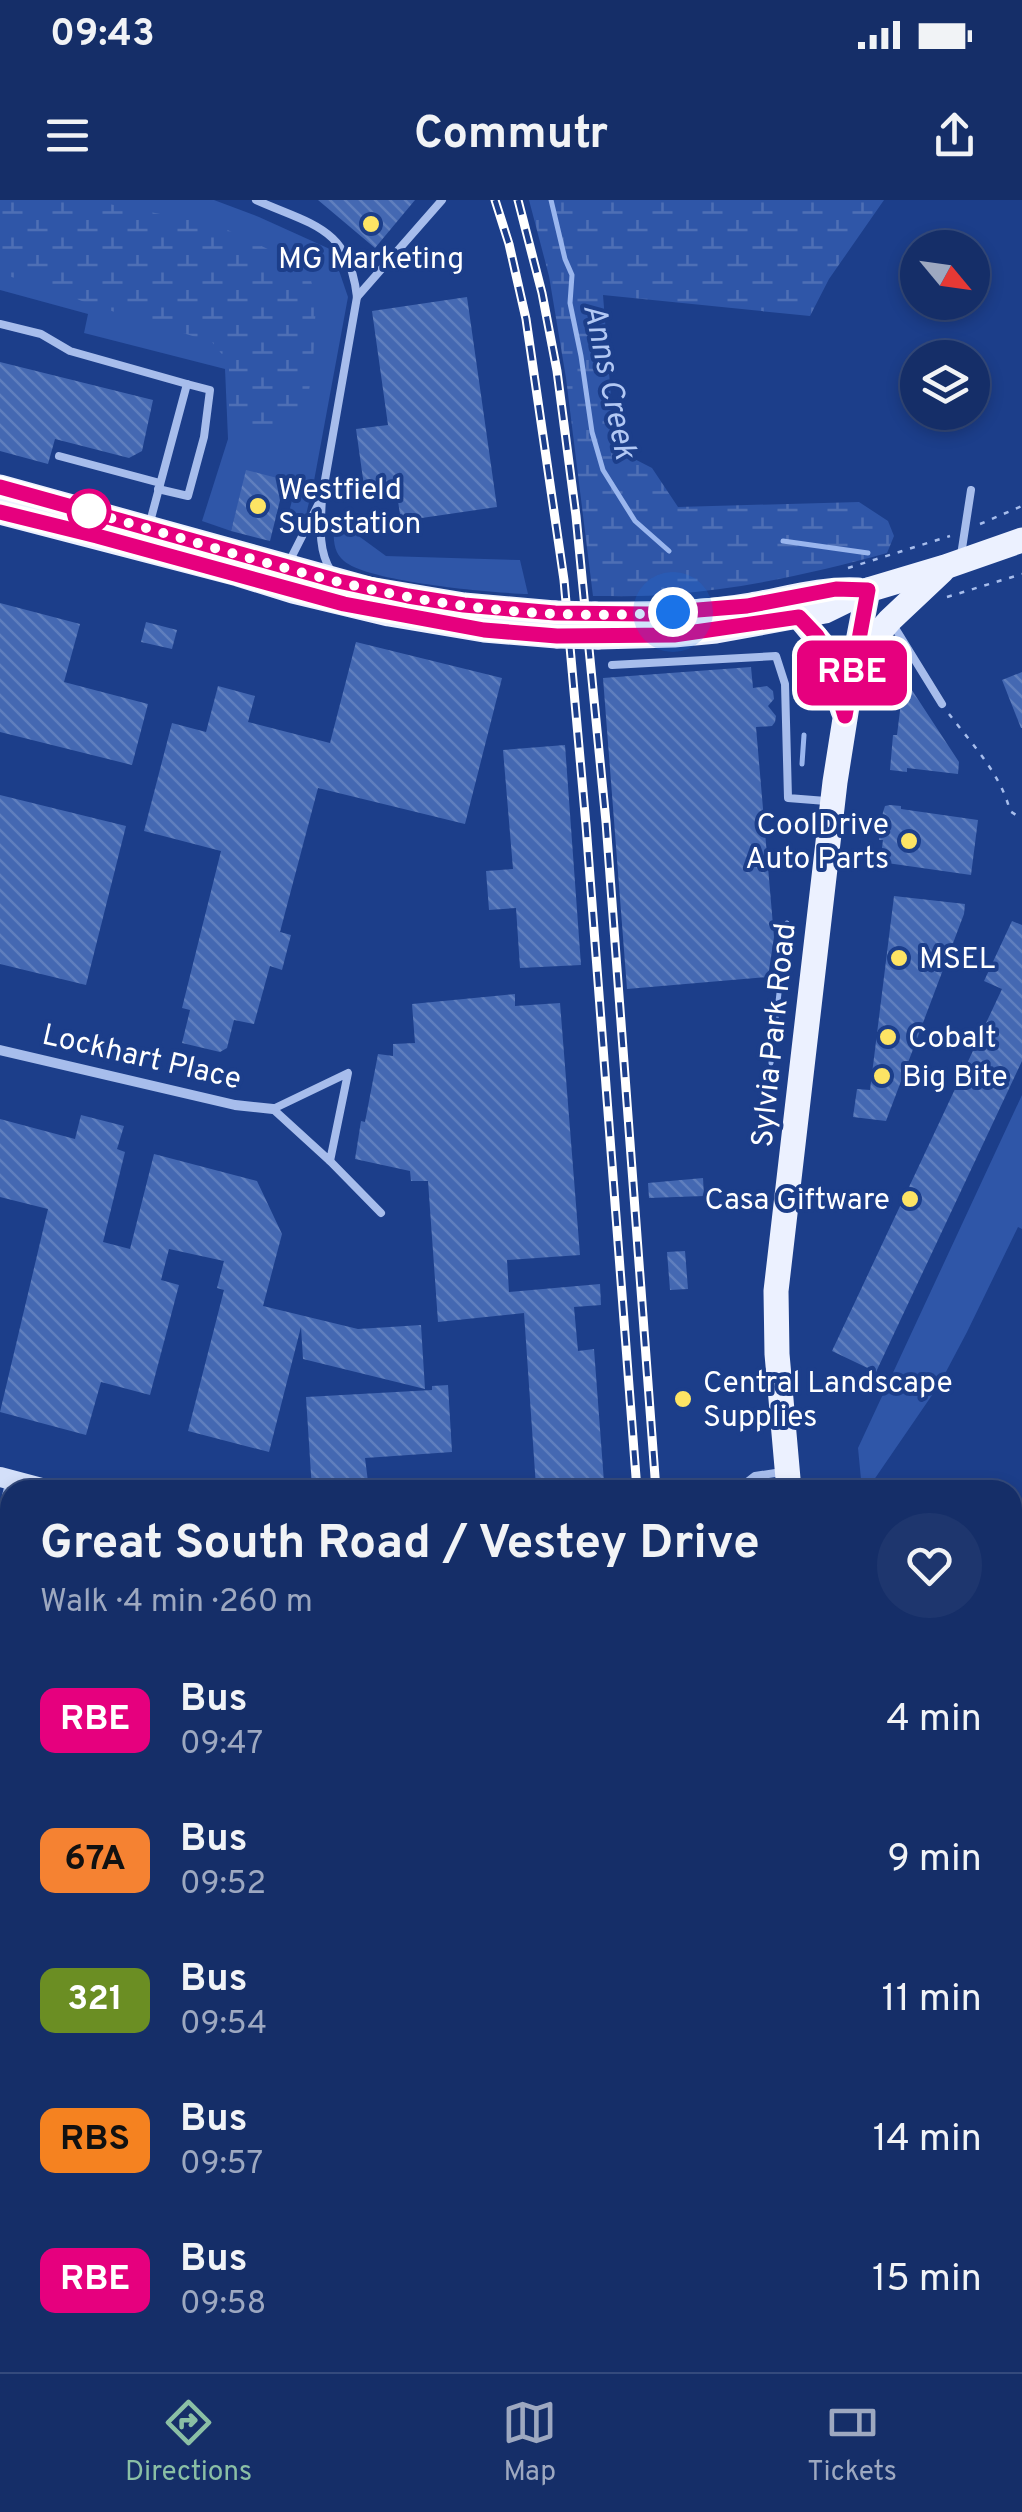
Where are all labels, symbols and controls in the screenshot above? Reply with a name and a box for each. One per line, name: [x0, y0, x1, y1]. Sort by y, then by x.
text: 09:43: [50, 11, 155, 60]
text: Commutr: [414, 107, 608, 164]
icon: menu: [40, 108, 95, 163]
icon: share: [927, 108, 982, 163]
marker: MG Marketing: [360, 213, 382, 235]
north arrow: [900, 230, 990, 320]
map controls: [900, 230, 990, 430]
place label: MG Marketing: [278, 242, 464, 279]
water label: Anns Creek: [572, 300, 644, 464]
button: layers: [900, 340, 990, 430]
place label: Westfield Substation: [278, 473, 421, 544]
unlabelled marker: [68, 490, 110, 532]
marker: Westfield Substation: [247, 495, 269, 517]
your location: [648, 587, 698, 637]
line badge: RBE: [794, 640, 910, 706]
text: RBE: [817, 651, 887, 695]
place label: CoolDrive Auto Parts: [745, 808, 889, 879]
marker: CoolDrive Auto Parts: [898, 830, 920, 852]
street label: Sylvia Park Road: [745, 921, 806, 1149]
place label: MSEL: [919, 942, 996, 979]
marker: MSEL: [888, 947, 910, 969]
street label: Lockhart Place: [38, 1018, 245, 1099]
place label: Cobalt: [908, 1021, 997, 1058]
marker: Cobalt: [877, 1026, 899, 1048]
place label: Big Bite: [902, 1060, 1008, 1097]
marker: Big Bite: [871, 1065, 893, 1087]
place label: Casa Giftware: [705, 1183, 890, 1220]
marker: Casa Giftware: [899, 1188, 921, 1210]
place label: Central Landscape Supplies: [703, 1366, 953, 1437]
marker: Central Landscape Supplies: [672, 1388, 694, 1410]
button: heart: [877, 1513, 982, 1618]
text: Great South Road / Vestey Drive: [40, 1515, 760, 1575]
text: Walk · 4 min · 260 m: [40, 1583, 313, 1623]
text: Bus: [180, 1676, 247, 1725]
text: 4 min: [886, 1696, 982, 1745]
text: RBE: [60, 1698, 130, 1742]
text: 09:47: [180, 1725, 263, 1765]
text: Bus: [180, 1816, 247, 1865]
text: 9 min: [887, 1836, 982, 1885]
text: 67A: [64, 1838, 126, 1882]
text: 09:52: [180, 1865, 266, 1905]
text: Bus: [180, 1956, 247, 2005]
text: 11 min: [881, 1976, 982, 2025]
text: 321: [67, 1978, 123, 2022]
text: 09:54: [180, 2005, 267, 2045]
text: Bus: [180, 2096, 247, 2145]
text: 14 min: [873, 2116, 982, 2165]
text: RBS: [60, 2118, 130, 2162]
text: 09:57: [180, 2145, 263, 2185]
text: Bus: [180, 2236, 247, 2285]
text: 15 min: [872, 2256, 982, 2305]
text: RBE: [60, 2258, 130, 2302]
text: 09:58: [180, 2285, 266, 2325]
tab: Directions: [125, 2395, 252, 2491]
tab: Map: [502, 2395, 557, 2491]
tab: Tickets: [807, 2395, 897, 2491]

